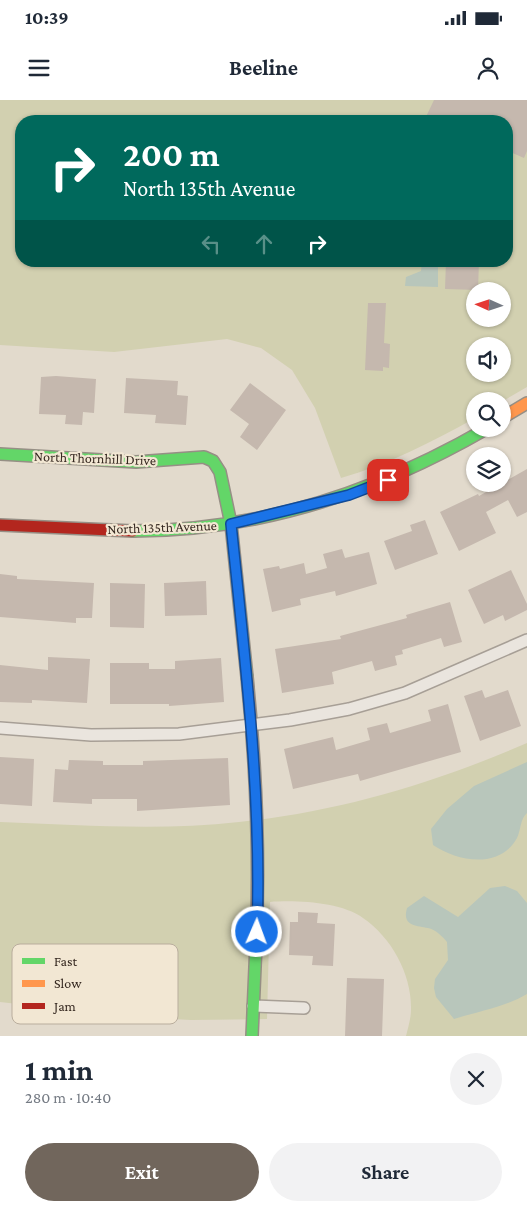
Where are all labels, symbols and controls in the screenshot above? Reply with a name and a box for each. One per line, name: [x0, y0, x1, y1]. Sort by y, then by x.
text: 10:39: [25, 7, 69, 28]
icon: menu: [25, 54, 53, 82]
icon: person: [474, 54, 502, 82]
text: Beeline: [229, 55, 298, 80]
icon: right: [40, 135, 105, 200]
text: 200 m: [123, 135, 220, 174]
text: North 135th Avenue: [123, 176, 295, 201]
icon: left: [197, 230, 225, 258]
icon: ahead: [250, 230, 278, 258]
icon: right: [303, 230, 331, 258]
north arrow: [466, 282, 511, 328]
map controls: [466, 282, 511, 492]
button: sound: [466, 337, 511, 382]
button: search: [466, 392, 511, 437]
button: layers: [466, 447, 511, 492]
street label: North Thornhill Drive: [34, 448, 156, 468]
pin: [367, 459, 409, 501]
icon: arrive: [374, 466, 402, 494]
street label: North 135th Avenue: [107, 517, 217, 537]
position arrow: [230, 905, 282, 957]
legend: [12, 944, 178, 1024]
text: Fast: [54, 953, 78, 969]
text: Slow: [54, 975, 82, 991]
text: Jam: [52, 998, 76, 1014]
text: 1 min: [25, 1053, 93, 1086]
button: close: [450, 1053, 502, 1105]
text: 280 m · 10:40: [25, 1089, 111, 1106]
button: Exit: [25, 1143, 259, 1201]
button: Share: [269, 1143, 502, 1201]

